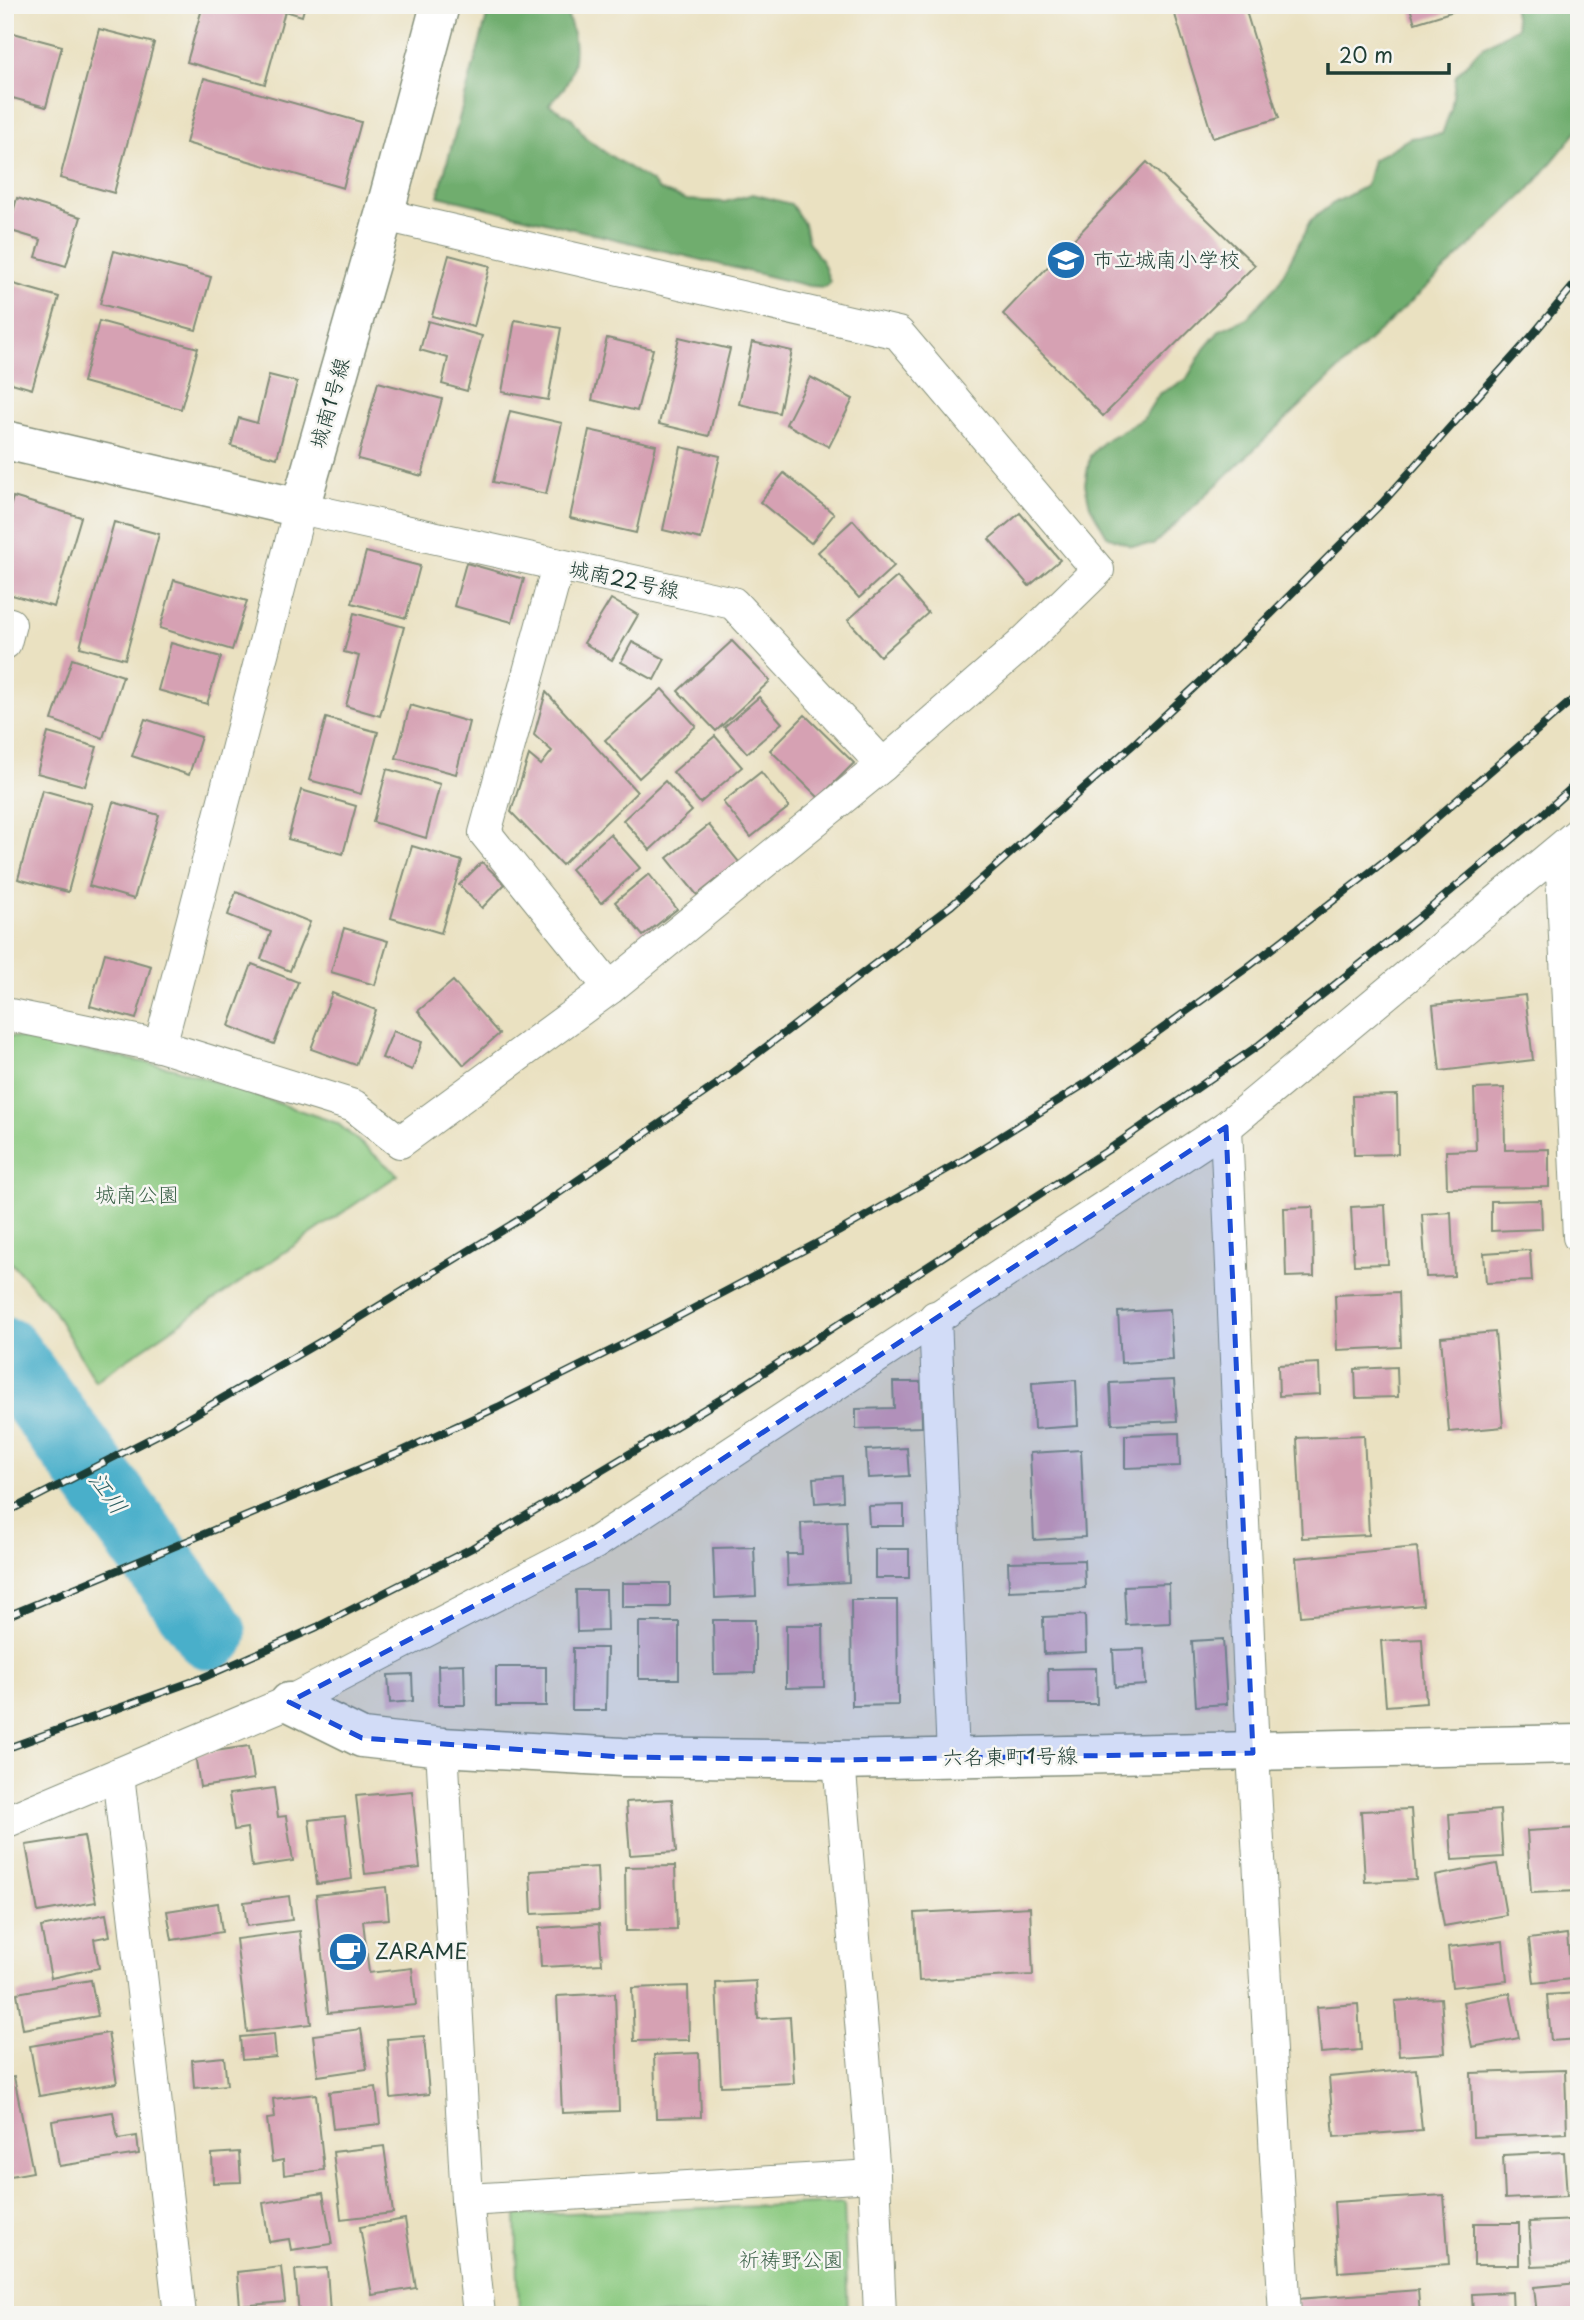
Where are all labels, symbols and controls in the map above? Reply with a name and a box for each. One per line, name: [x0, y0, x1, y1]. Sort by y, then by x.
scale bar: [1328, 32, 1449, 76]
text: 20 m: [1339, 38, 1393, 70]
school or university icon: 市立城南小学校: [1045, 239, 1087, 281]
place label: 市立城南小学校: [1093, 242, 1240, 274]
street label: 城南1号線: [300, 353, 356, 452]
street label: 城南22号線: [566, 551, 683, 605]
park label: 城南公園: [95, 1177, 179, 1209]
water label: 江川: [82, 1463, 137, 1521]
street label: 六名東町1号線: [942, 1738, 1078, 1772]
cafe icon: ZARAME: [327, 1931, 369, 1973]
place label: ZARAME: [375, 1934, 468, 1966]
park label: 祈祷野公園: [739, 2242, 844, 2274]

